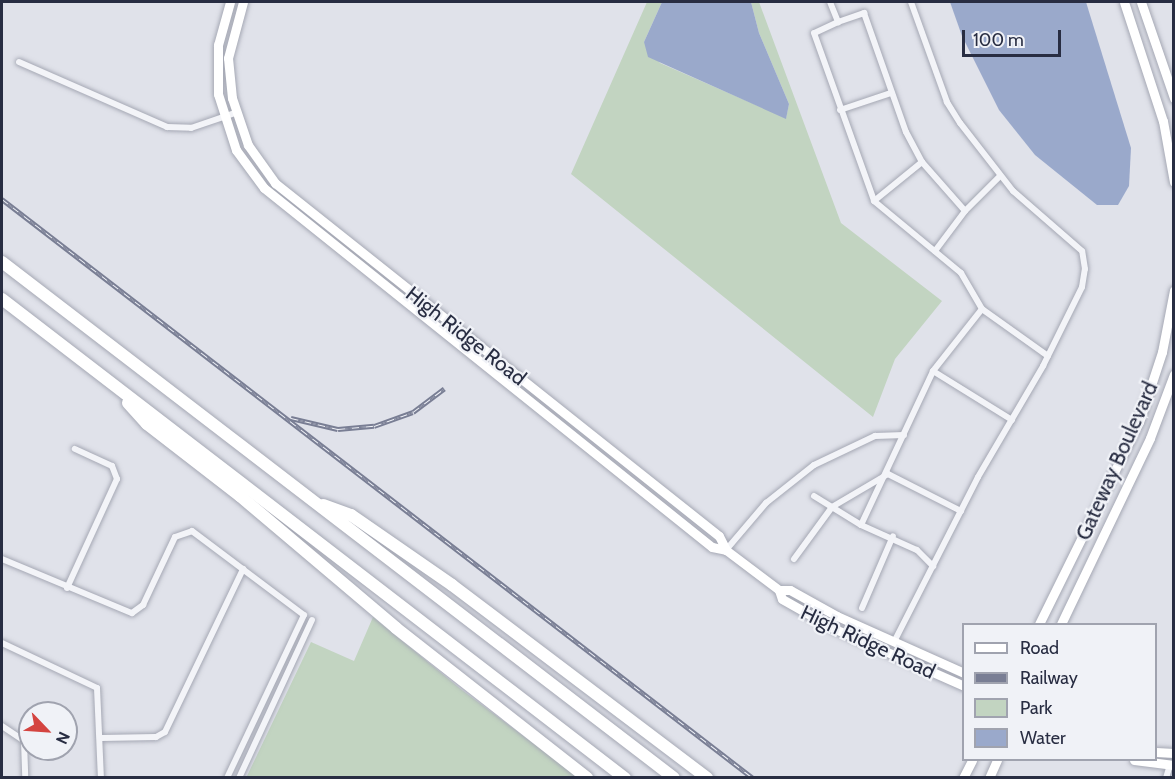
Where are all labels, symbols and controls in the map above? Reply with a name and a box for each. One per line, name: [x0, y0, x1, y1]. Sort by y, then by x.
scale bar: [965, 18, 1064, 56]
text: 100 m: [973, 29, 1024, 51]
street label: High Ridge Road: [401, 281, 531, 391]
street label: Gateway Boulevard: [1071, 378, 1163, 544]
street label: High Ridge Road: [797, 600, 939, 684]
legend: [962, 623, 1157, 761]
text: Road: [1020, 637, 1059, 659]
text: Railway: [1020, 667, 1078, 689]
text: Park: [1020, 697, 1052, 719]
north arrow: [18, 701, 78, 761]
text: Water: [1020, 727, 1066, 749]
text: N: [52, 729, 74, 747]

